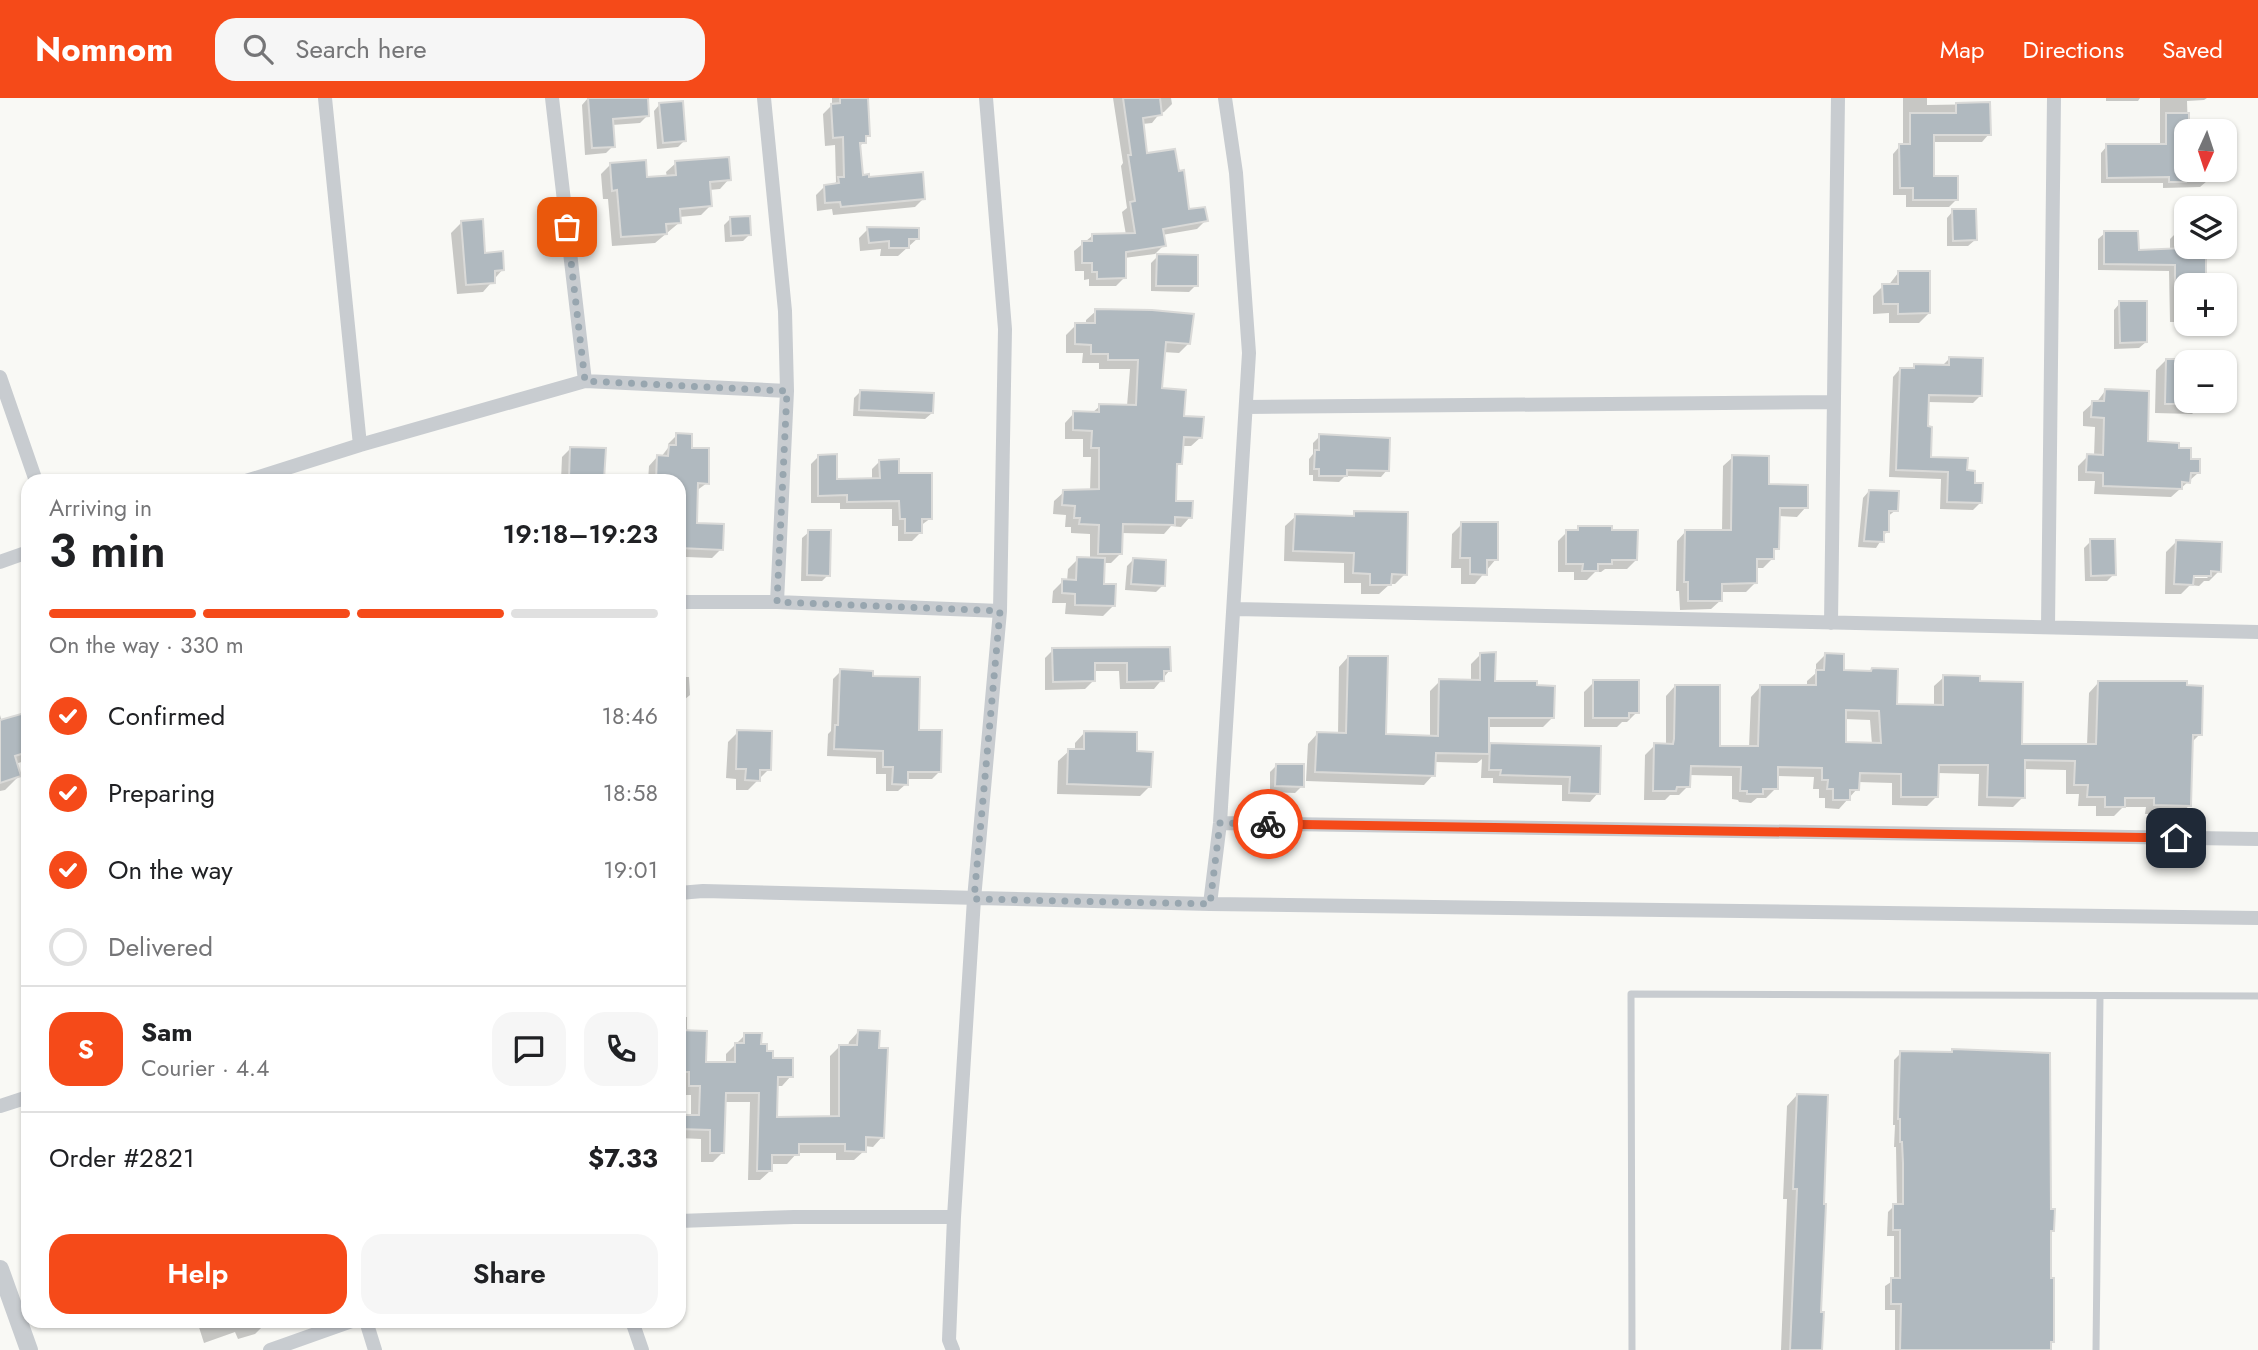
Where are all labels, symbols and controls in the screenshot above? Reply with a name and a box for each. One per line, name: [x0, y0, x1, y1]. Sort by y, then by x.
search box: [215, 18, 705, 81]
text: Nomnom: [35, 26, 173, 73]
icon: search: [239, 30, 277, 68]
text: Search here: [295, 30, 427, 68]
text: Map: [1940, 32, 1985, 67]
text: Directions: [2023, 32, 2124, 67]
text: Saved: [2162, 32, 2223, 67]
north arrow: [2174, 119, 2236, 182]
map controls: [2174, 119, 2237, 413]
button: layers: [2174, 196, 2237, 259]
pin: [537, 197, 597, 257]
icon: bag: [548, 208, 586, 246]
button: +: [2174, 273, 2237, 336]
button: −: [2174, 350, 2237, 413]
text: Arriving in: [49, 491, 152, 525]
text: 19:18–19:23: [502, 515, 658, 553]
text: 3 min: [49, 518, 166, 584]
text: On the way · 330 m: [49, 628, 244, 662]
icon: check: [49, 697, 87, 735]
text: Confirmed: [108, 697, 225, 735]
text: 18:46: [602, 699, 658, 733]
icon: check: [49, 774, 87, 812]
text: Preparing: [108, 774, 215, 812]
text: 18:58: [603, 776, 658, 810]
courier: [1233, 789, 1303, 859]
icon: bike: [1249, 805, 1287, 843]
pin: [2146, 808, 2206, 868]
icon: home: [2157, 819, 2195, 857]
icon: check: [49, 851, 87, 889]
text: On the way: [108, 851, 233, 889]
text: 19:01: [603, 853, 658, 887]
text: Delivered: [108, 928, 213, 966]
button: chat: [492, 1012, 566, 1086]
button: phone: [584, 1012, 658, 1086]
text: Sam: [141, 1013, 193, 1051]
text: S: [78, 1030, 94, 1068]
text: Courier · 4.4: [141, 1051, 269, 1085]
text: Order #2821: [49, 1139, 195, 1177]
text: $7.33: [588, 1139, 658, 1177]
button: Help: [49, 1234, 347, 1314]
button: Share: [361, 1234, 658, 1314]

